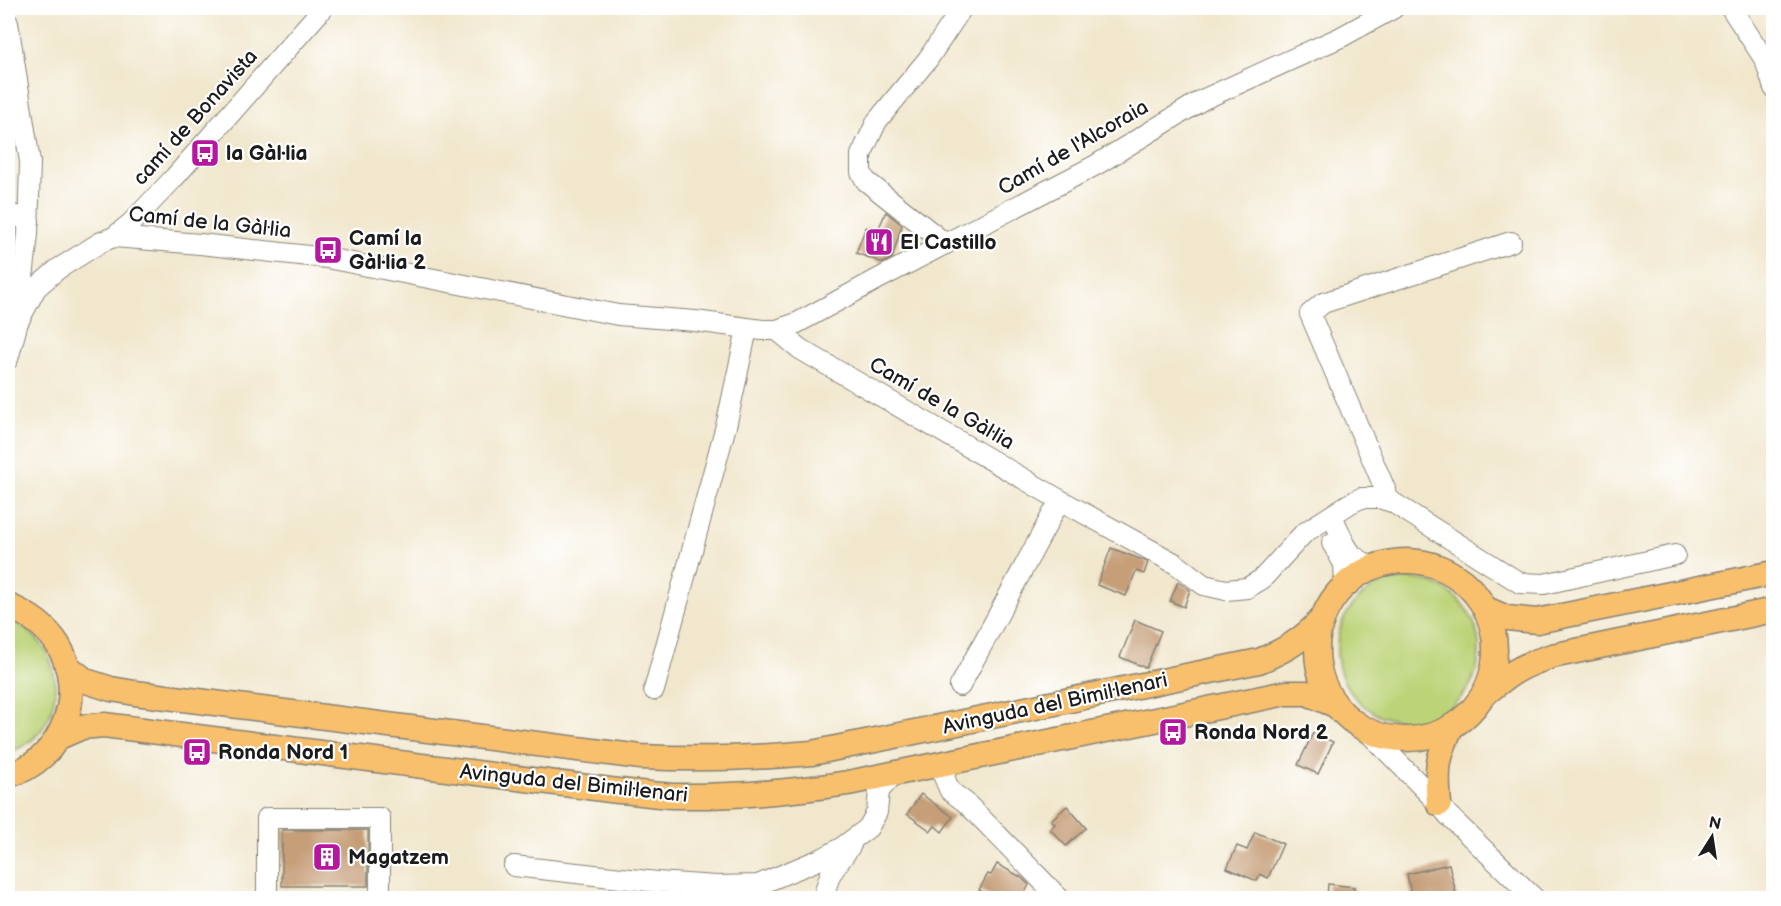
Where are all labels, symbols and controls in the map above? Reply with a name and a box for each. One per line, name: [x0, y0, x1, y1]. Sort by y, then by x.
street label: camí de Bonavista: [128, 44, 263, 190]
street label: Camí de l'Alcoraia: [994, 94, 1153, 201]
bus stop icon: la Gàl·lia: [189, 137, 221, 169]
place label: la Gàl·lia: [226, 141, 308, 166]
street label: Camí de la Gàl·lia: [127, 202, 292, 243]
place label: Camí la Gàl·lia 2: [349, 226, 426, 275]
restaurant icon: El Castillo: [863, 226, 895, 258]
place label: El Castillo: [900, 230, 997, 255]
bus stop icon: Camí la Gàl·lia 2: [312, 234, 344, 266]
street label: Camí de la Gàl·lia: [865, 352, 1019, 455]
street label: Avinguda del Bimil·lenari: [940, 667, 1170, 740]
bus stop icon: Ronda Nord 2: [1157, 716, 1189, 748]
place label: Ronda Nord 2: [1194, 720, 1329, 745]
bus stop icon: Ronda Nord 1: [181, 736, 213, 768]
place label: Ronda Nord 1: [218, 740, 348, 765]
street label: Avinguda del Bimil·lenari: [459, 759, 689, 808]
north arrow: [1682, 807, 1742, 867]
text: N: [1707, 813, 1723, 834]
building icon: Magatzem: [311, 841, 343, 873]
place label: Magatzem: [348, 845, 449, 870]

